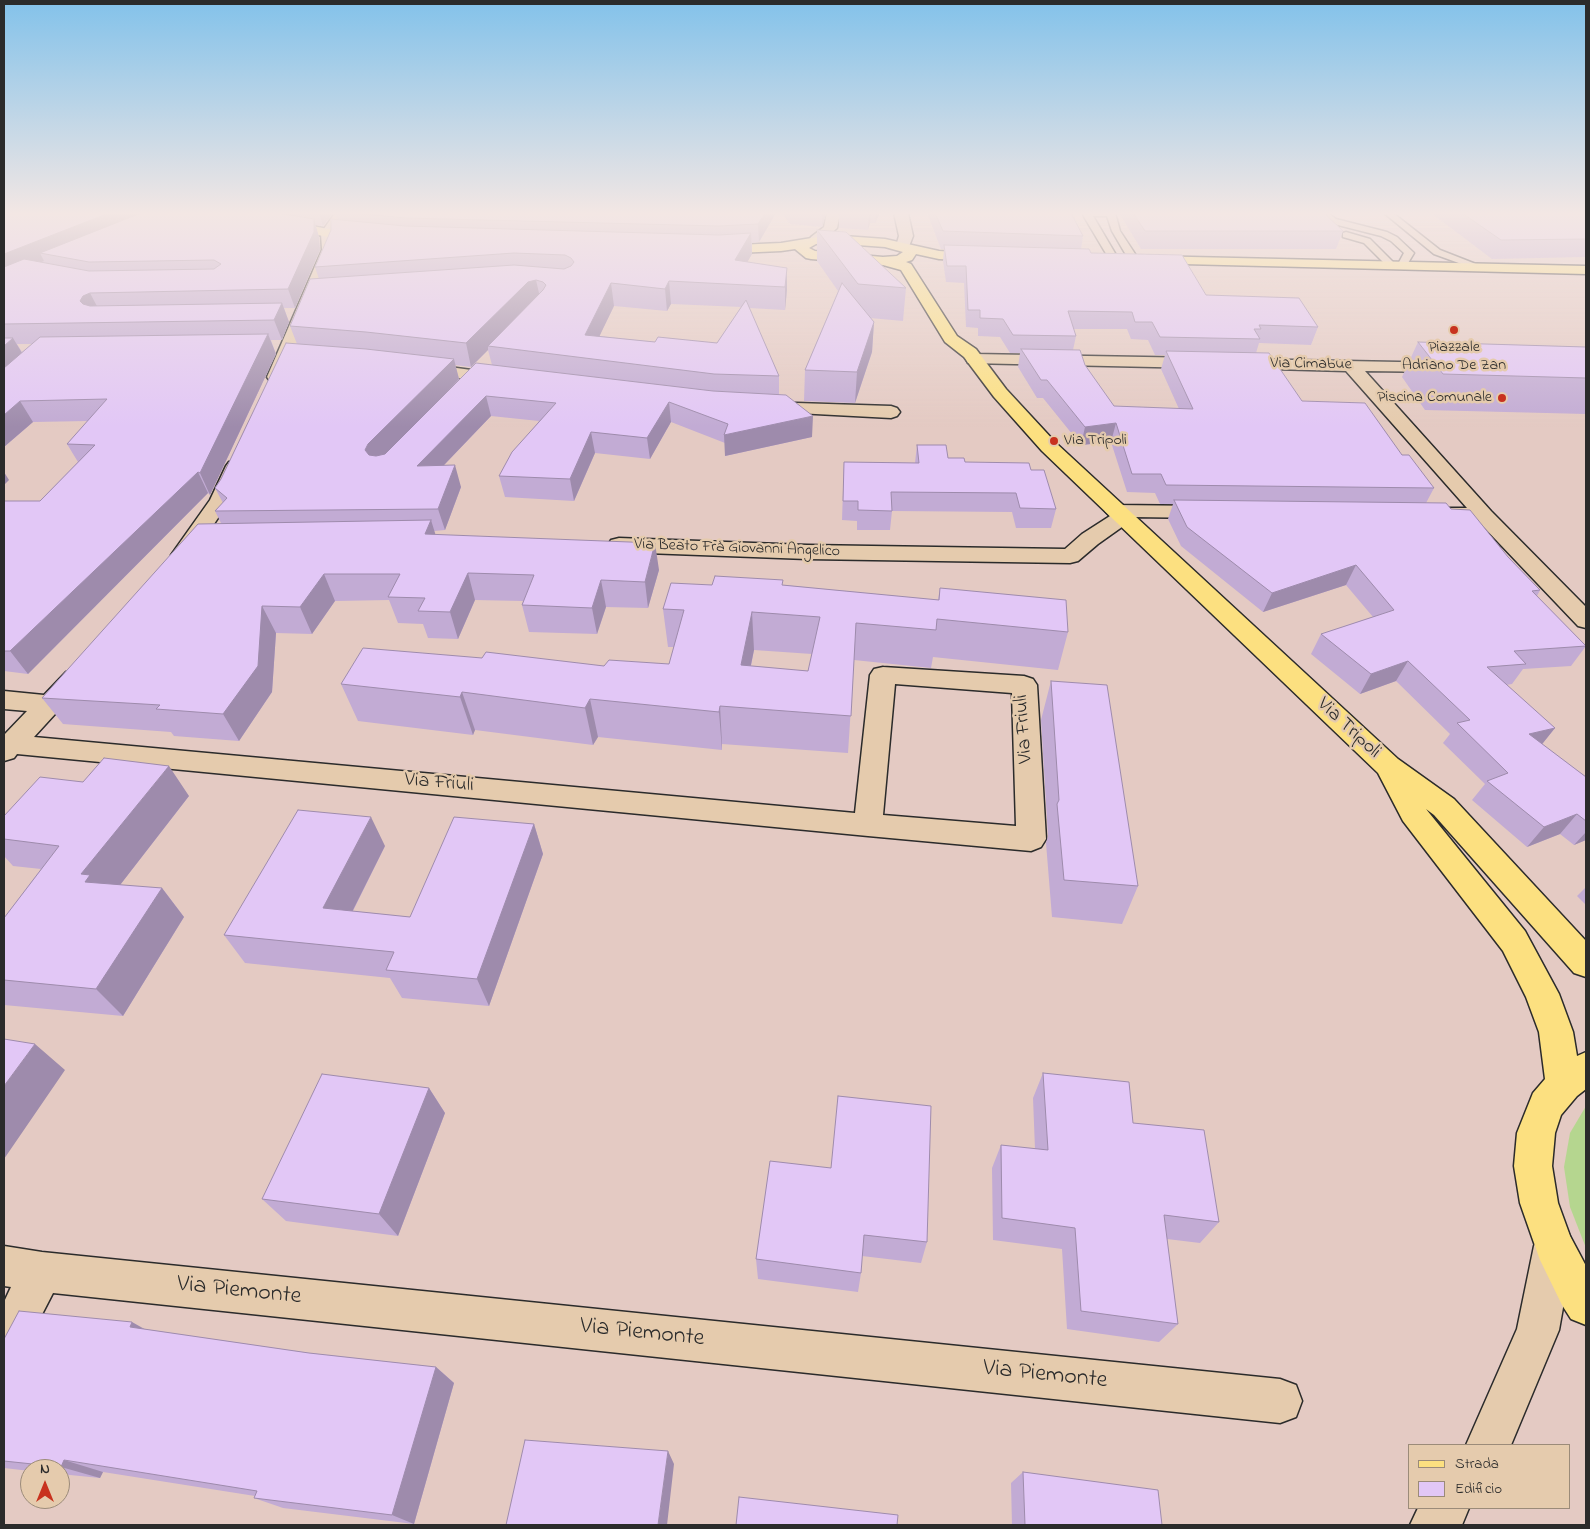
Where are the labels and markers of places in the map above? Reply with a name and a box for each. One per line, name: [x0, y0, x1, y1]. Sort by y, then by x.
marker: Piazzale Adriano De Zan: [1448, 324, 1460, 336]
place label: Piazzale Adriano De Zan: [1402, 338, 1506, 376]
place label: Piscina Comunale: [1377, 388, 1492, 408]
marker: Piscina Comunale: [1496, 392, 1508, 404]
place label: Via Tripoli: [1064, 431, 1127, 451]
marker: Via Tripoli: [1048, 435, 1060, 447]

